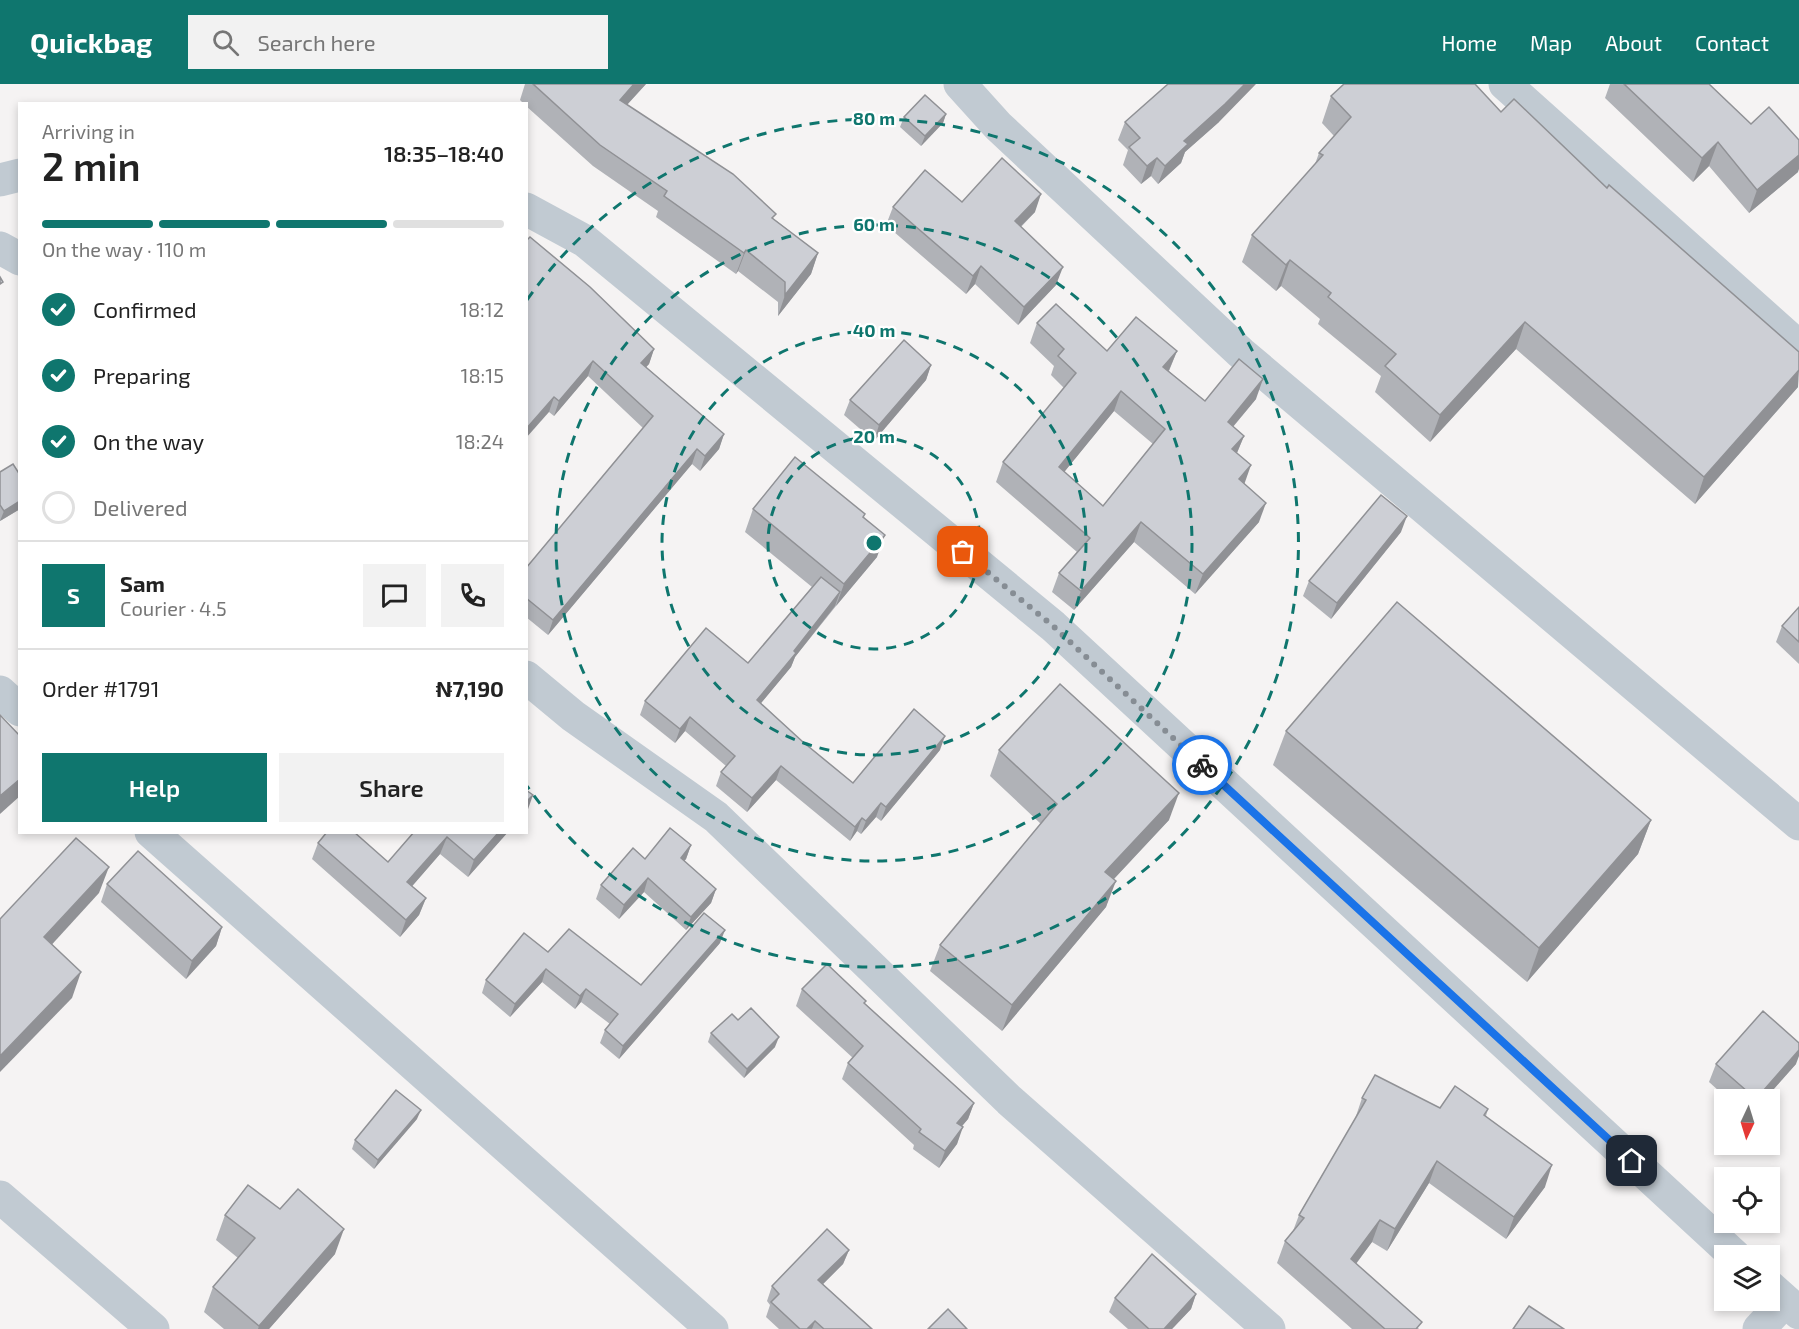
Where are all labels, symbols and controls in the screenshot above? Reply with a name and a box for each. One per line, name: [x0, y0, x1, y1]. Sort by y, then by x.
search box: [188, 15, 608, 69]
text: Quickbag: [30, 25, 152, 59]
icon: search: [209, 26, 242, 59]
text: Search here: [257, 29, 376, 55]
text: Home: [1441, 30, 1497, 55]
text: Map: [1530, 30, 1572, 55]
text: About: [1605, 30, 1662, 55]
text: Contact: [1695, 30, 1769, 55]
text: 80 m: [853, 107, 895, 129]
text: Arriving in: [42, 119, 135, 143]
text: 18:35–18:40: [384, 140, 504, 166]
text: 2 min: [42, 142, 141, 189]
text: 60 m: [853, 213, 895, 235]
text: On the way · 110 m: [42, 237, 206, 261]
icon: check: [42, 293, 75, 326]
text: Confirmed: [93, 296, 197, 322]
text: 18:12: [460, 297, 504, 321]
text: 40 m: [853, 319, 895, 341]
icon: check: [42, 359, 75, 392]
text: Preparing: [93, 362, 191, 388]
text: 18:15: [461, 363, 504, 387]
icon: check: [42, 425, 75, 458]
text: 20 m: [853, 425, 895, 447]
text: On the way: [93, 428, 204, 454]
text: 18:24: [456, 429, 504, 453]
text: Delivered: [93, 494, 188, 520]
pin: [937, 526, 988, 577]
centre of rings: [864, 533, 884, 553]
icon: bag: [946, 535, 979, 568]
button: chat: [363, 564, 426, 627]
button: phone: [441, 564, 504, 627]
text: Sam: [120, 570, 165, 596]
text: S: [67, 582, 80, 608]
text: Courier · 4.5: [120, 596, 227, 620]
text: Order #1791: [42, 675, 159, 701]
text: ₦7,190: [436, 675, 504, 701]
courier: [1172, 735, 1232, 795]
icon: bike: [1186, 749, 1219, 782]
button: Help: [42, 753, 267, 822]
button: Share: [279, 753, 504, 822]
north arrow: [1714, 1089, 1780, 1155]
map controls: [1714, 1089, 1780, 1311]
pin: [1606, 1135, 1657, 1186]
icon: home: [1615, 1144, 1648, 1177]
button: locate: [1714, 1167, 1780, 1233]
button: layers: [1714, 1245, 1780, 1311]

